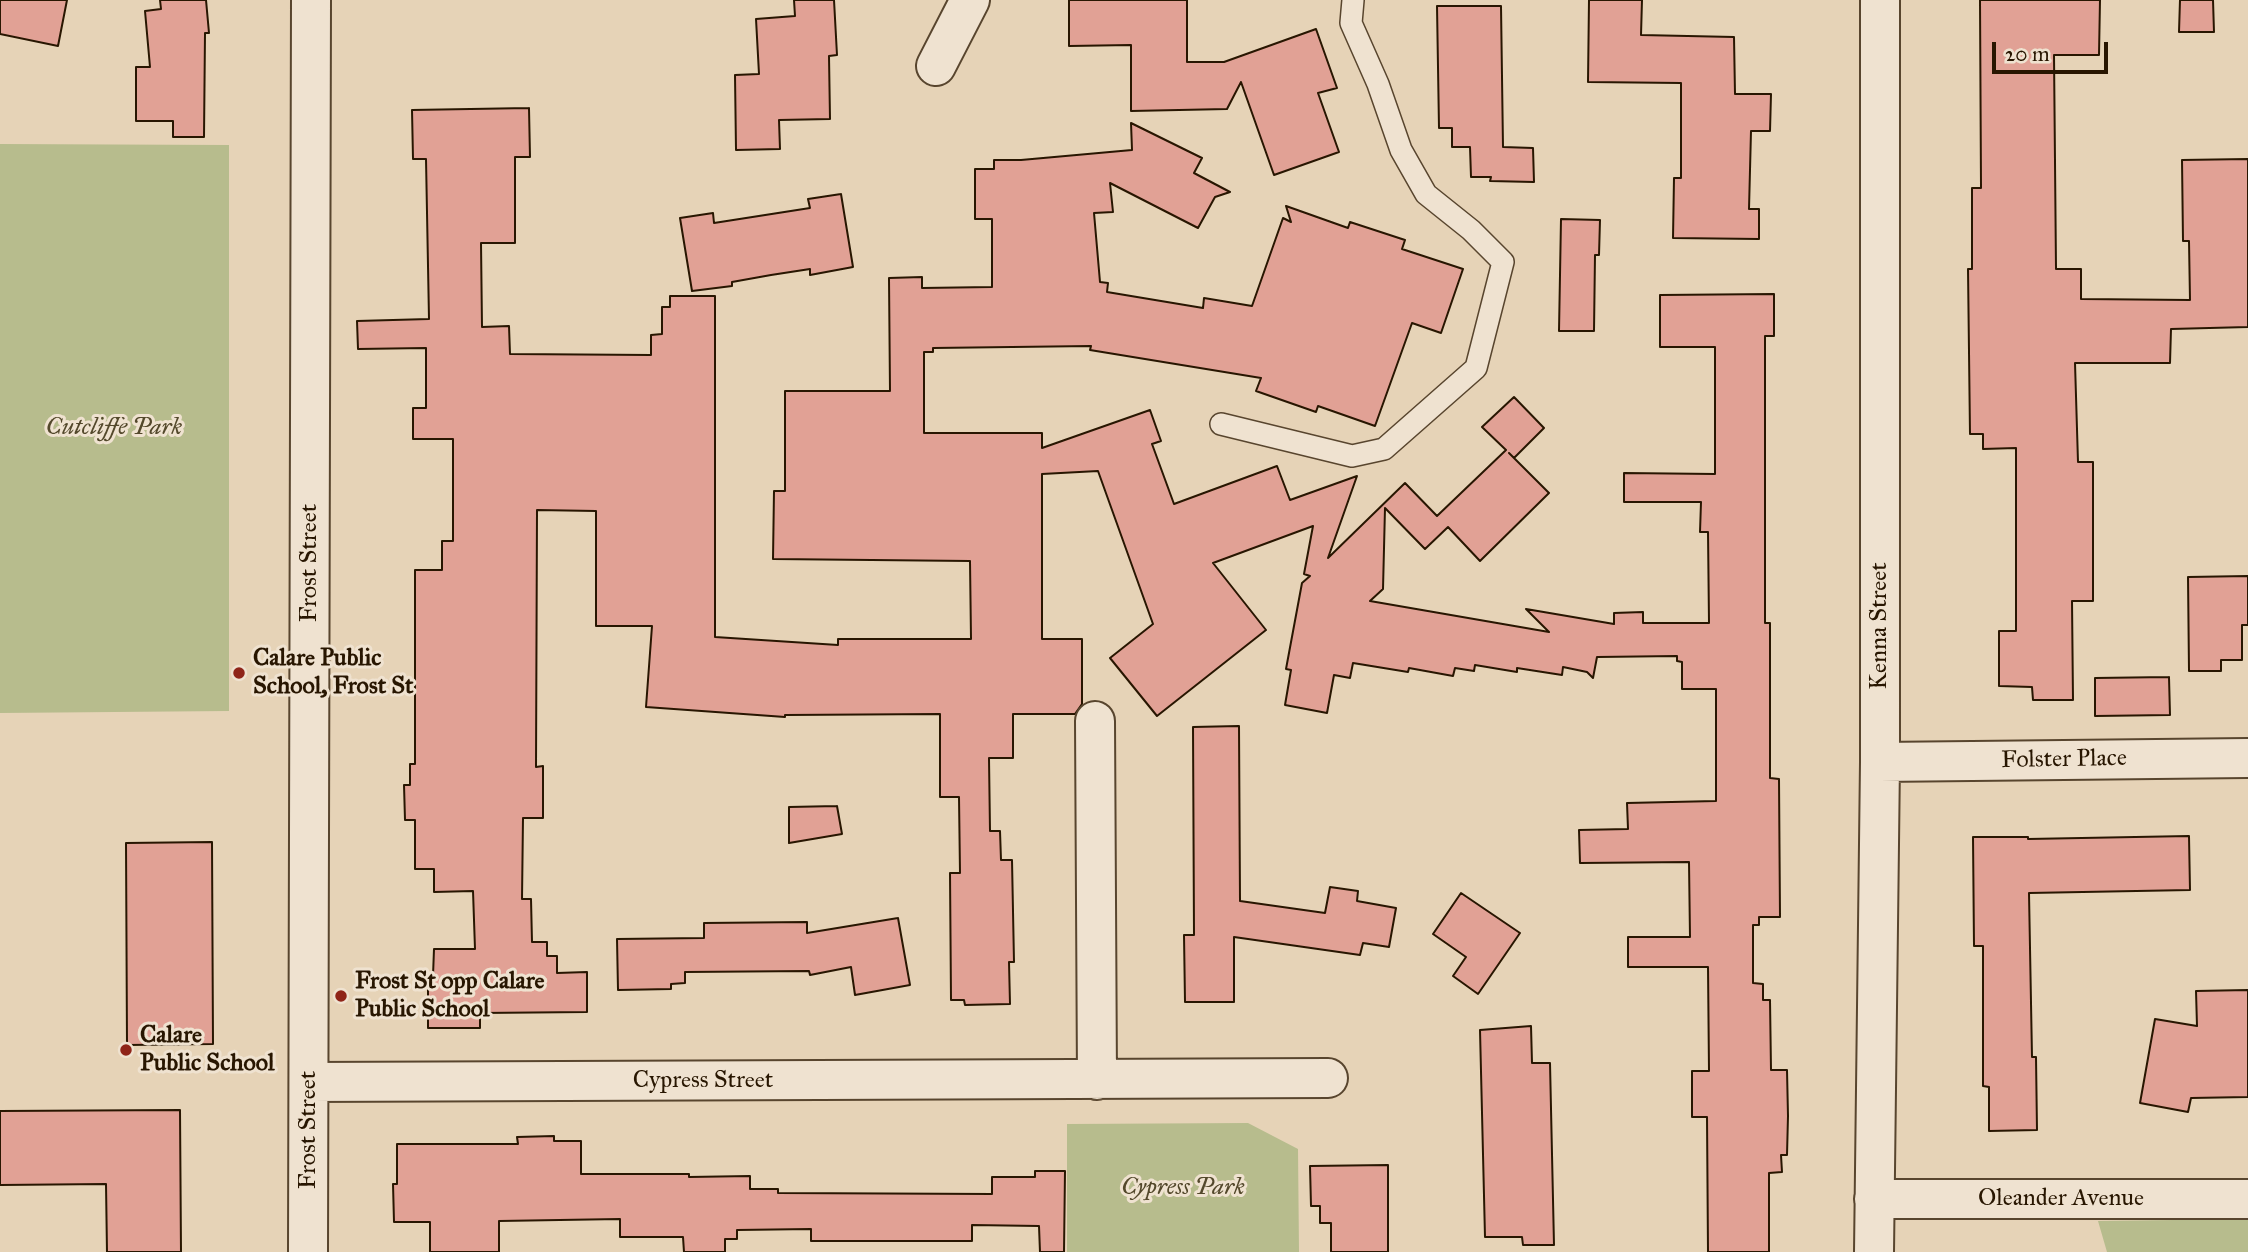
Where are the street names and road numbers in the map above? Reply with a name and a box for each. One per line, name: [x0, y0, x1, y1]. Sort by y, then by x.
street label: Frost Street: [296, 504, 324, 622]
street label: Kenna Street: [1866, 562, 1894, 690]
street label: Folster Place: [2001, 745, 2127, 775]
street label: Cypress Street: [633, 1067, 773, 1095]
street label: Frost Street: [295, 1071, 323, 1189]
street label: Oleander Avenue: [1978, 1185, 2144, 1213]

